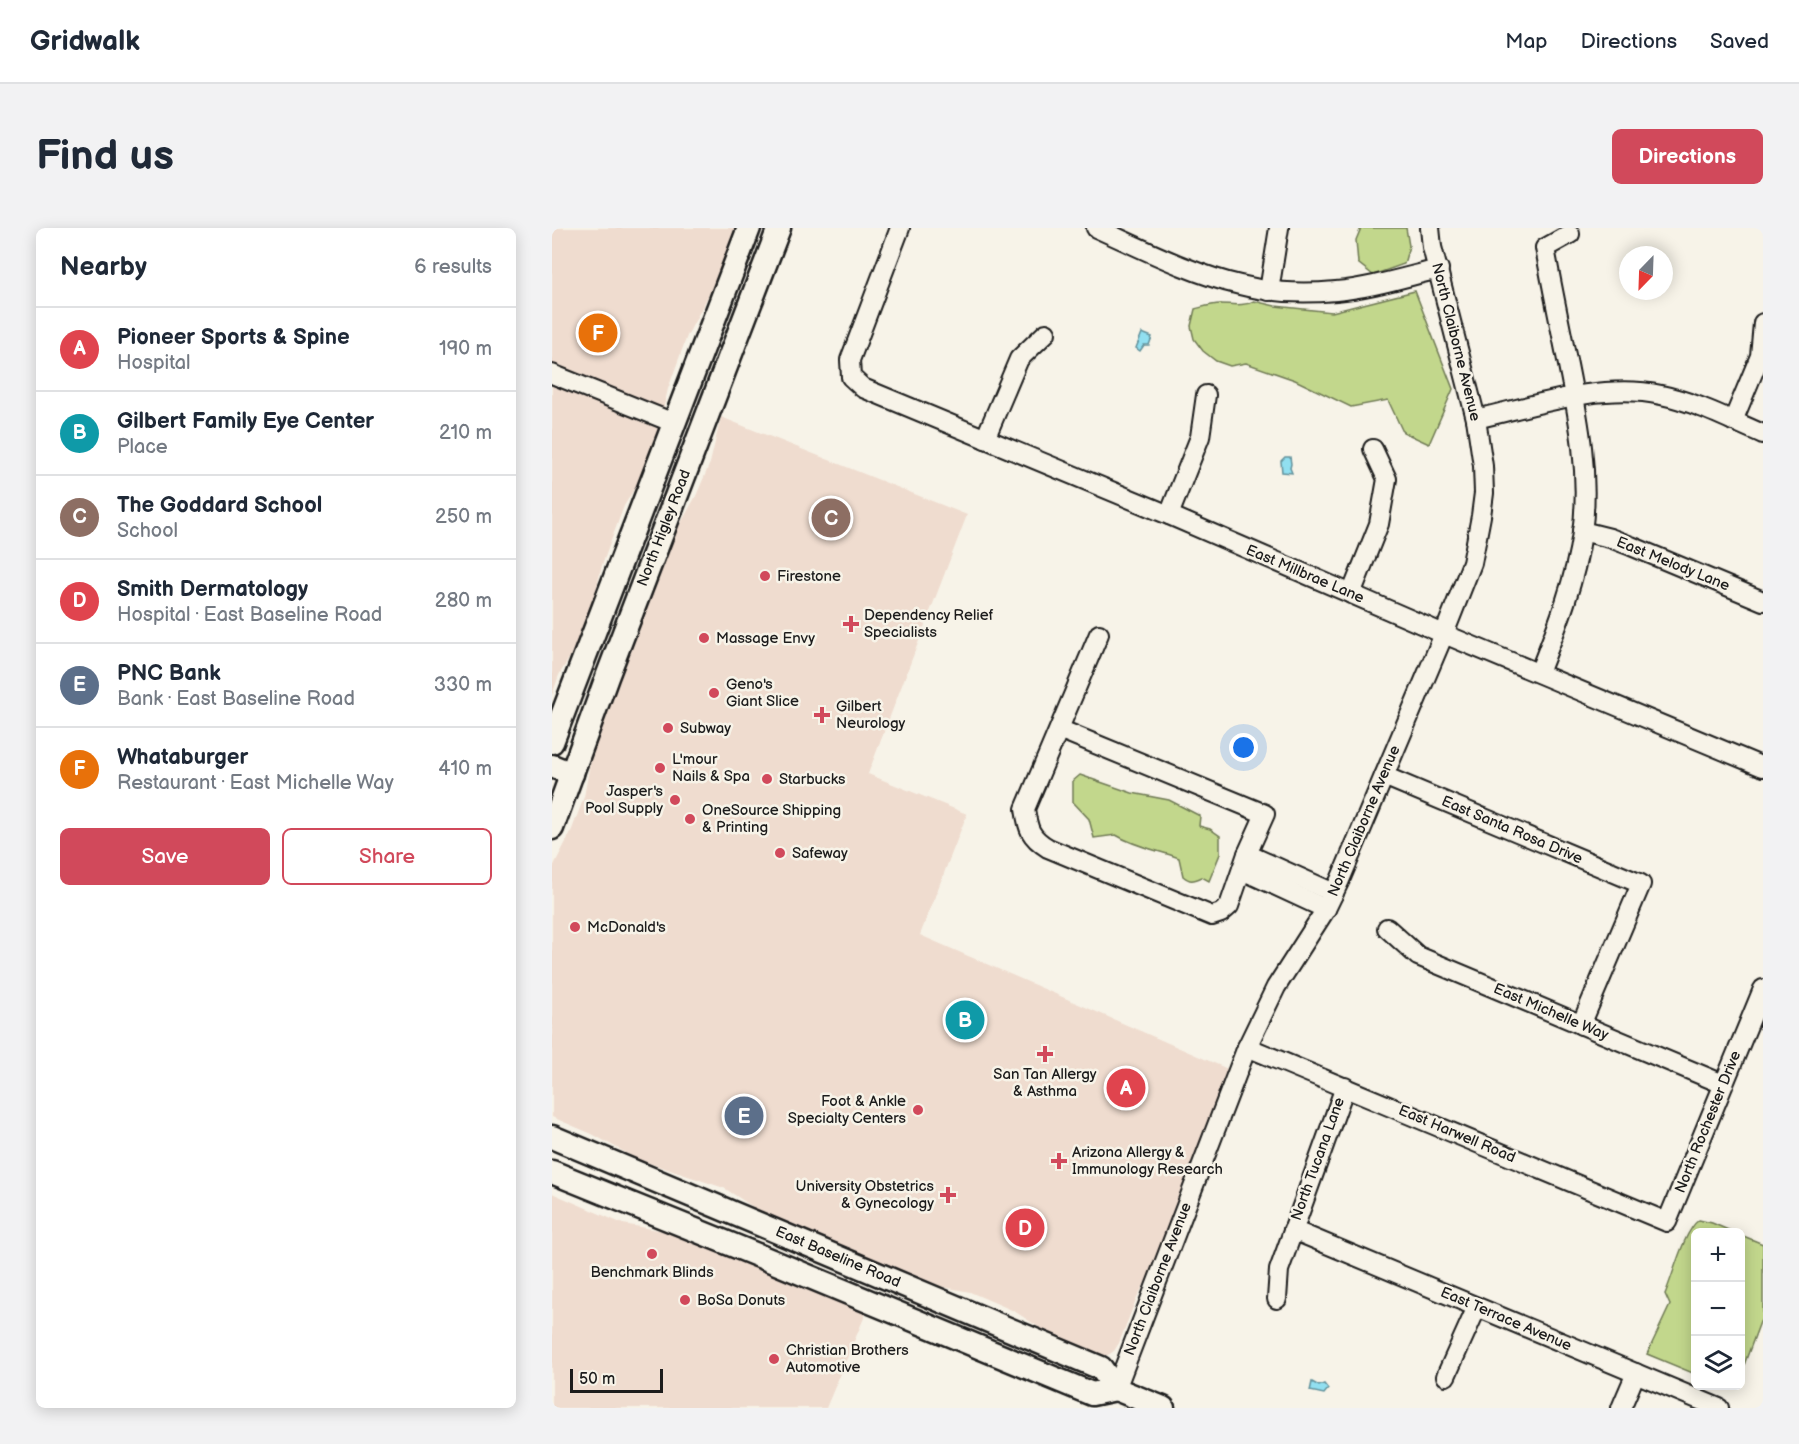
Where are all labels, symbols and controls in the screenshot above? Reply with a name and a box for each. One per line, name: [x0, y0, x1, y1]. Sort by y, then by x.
text: Gridwalk: [30, 25, 140, 58]
text: Map: [1505, 29, 1548, 54]
text: Directions: [1581, 29, 1677, 54]
text: Saved: [1710, 29, 1769, 54]
button: Directions: [1612, 129, 1763, 184]
text: Find us: [36, 131, 174, 182]
north arrow: [1619, 246, 1673, 300]
text: Nearby: [60, 252, 147, 283]
text: 6 results: [414, 255, 492, 279]
street label: North Claiborne Avenue: [1427, 261, 1485, 423]
pin: F: [578, 310, 618, 356]
text: Pioneer Sports & Spine: [117, 324, 350, 351]
text: A: [73, 337, 86, 361]
text: 190 m: [439, 337, 492, 361]
text: Hospital: [117, 351, 190, 375]
text: Gilbert Family Eye Center: [117, 408, 374, 435]
text: B: [72, 421, 87, 445]
text: 210 m: [439, 421, 492, 445]
text: Place: [117, 435, 168, 459]
street label: North Higley Road: [633, 467, 695, 589]
text: The Goddard School: [117, 492, 322, 519]
pin: C: [812, 496, 850, 540]
text: C: [72, 505, 87, 529]
text: 250 m: [435, 505, 492, 529]
text: School: [117, 519, 178, 543]
street label: East Melody Lane: [1614, 533, 1733, 595]
street label: East Millbrae Lane: [1243, 541, 1367, 608]
place label: Firestone: [777, 567, 841, 586]
marker: Firestone: [758, 569, 772, 583]
text: Smith Dermatology: [117, 576, 308, 603]
text: D: [73, 589, 86, 613]
text: 280 m: [435, 589, 492, 613]
text: Hospital · East Baseline Road: [117, 603, 382, 627]
place label: Dependency Relief Specialists: [864, 606, 994, 642]
marker: Dependency Relief Specialists: [842, 615, 860, 633]
place label: Massage Envy: [716, 629, 815, 648]
marker: Massage Envy: [697, 631, 711, 645]
text: PNC Bank: [117, 660, 221, 687]
text: E: [73, 673, 86, 697]
text: 330 m: [434, 673, 492, 697]
place label: Geno's Giant Slice: [726, 675, 799, 711]
marker: Geno's Giant Slice: [707, 686, 721, 700]
text: Bank · East Baseline Road: [117, 687, 355, 711]
place label: Gilbert Neurology: [836, 697, 906, 733]
marker: Gilbert Neurology: [813, 706, 831, 724]
place label: Subway: [680, 719, 731, 738]
marker: Subway: [661, 721, 675, 735]
your location: [1229, 733, 1258, 762]
street label: North Claiborne Avenue: [1324, 742, 1405, 899]
text: Whataburger: [117, 744, 248, 771]
place label: L'mour Nails & Spa: [672, 750, 750, 786]
text: F: [73, 757, 86, 781]
text: 410 m: [438, 757, 492, 781]
marker: L'mour Nails & Spa: [653, 761, 667, 775]
place label: Starbucks: [779, 770, 846, 789]
text: Restaurant · East Michelle Way: [117, 771, 394, 795]
marker: Starbucks: [760, 772, 774, 786]
place label: Jasper's Pool Supply: [585, 782, 664, 818]
street label: East Santa Rosa Drive: [1439, 792, 1585, 868]
marker: Jasper's Pool Supply: [668, 793, 682, 807]
place label: OneSource Shipping & Printing: [702, 801, 841, 837]
marker: OneSource Shipping & Printing: [683, 812, 697, 826]
button: Save: [60, 828, 270, 885]
button: Share: [282, 828, 492, 885]
place label: Safeway: [792, 844, 848, 863]
marker: Safeway: [773, 846, 787, 860]
place label: McDonald's: [587, 918, 666, 937]
marker: McDonald's: [568, 920, 582, 934]
street label: East Michelle Way: [1491, 979, 1612, 1045]
pin: B: [946, 998, 984, 1042]
marker: San Tan Allergy & Asthma: [1036, 1045, 1054, 1063]
street label: North Rochester Drive: [1671, 1048, 1745, 1196]
place label: San Tan Allergy & Asthma: [993, 1065, 1097, 1101]
pin: A: [1106, 1066, 1146, 1110]
place label: Foot & Ankle Specialty Centers: [788, 1092, 907, 1128]
pin: E: [724, 1094, 764, 1138]
street label: North Tucana Lane: [1287, 1095, 1349, 1223]
street label: East Harwell Road: [1396, 1101, 1518, 1167]
marker: Foot & Ankle Specialty Centers: [911, 1103, 925, 1117]
place label: Arizona Allergy & Immunology Research: [1072, 1143, 1223, 1179]
marker: Arizona Allergy & Immunology Research: [1050, 1152, 1068, 1170]
place label: University Obstetrics & Gynecology: [796, 1177, 935, 1213]
marker: University Obstetrics & Gynecology: [939, 1186, 957, 1204]
street label: North Claiborne Avenue: [1120, 1200, 1196, 1358]
pin: D: [1006, 1206, 1044, 1250]
street label: East Baseline Road: [773, 1222, 903, 1292]
map controls: [1691, 1228, 1745, 1390]
button: +: [1691, 1228, 1745, 1282]
marker: Benchmark Blinds: [645, 1247, 659, 1261]
place label: Benchmark Blinds: [590, 1263, 714, 1282]
button: −: [1691, 1282, 1745, 1336]
street label: East Terrace Avenue: [1438, 1283, 1575, 1355]
place label: BoSa Donuts: [697, 1291, 786, 1310]
marker: BoSa Donuts: [678, 1293, 692, 1307]
button: layers: [1691, 1336, 1745, 1390]
place label: Christian Brothers Automotive: [786, 1341, 909, 1377]
marker: Christian Brothers Automotive: [767, 1352, 781, 1366]
scale bar: [570, 1366, 663, 1394]
text: 50 m: [579, 1370, 615, 1389]

